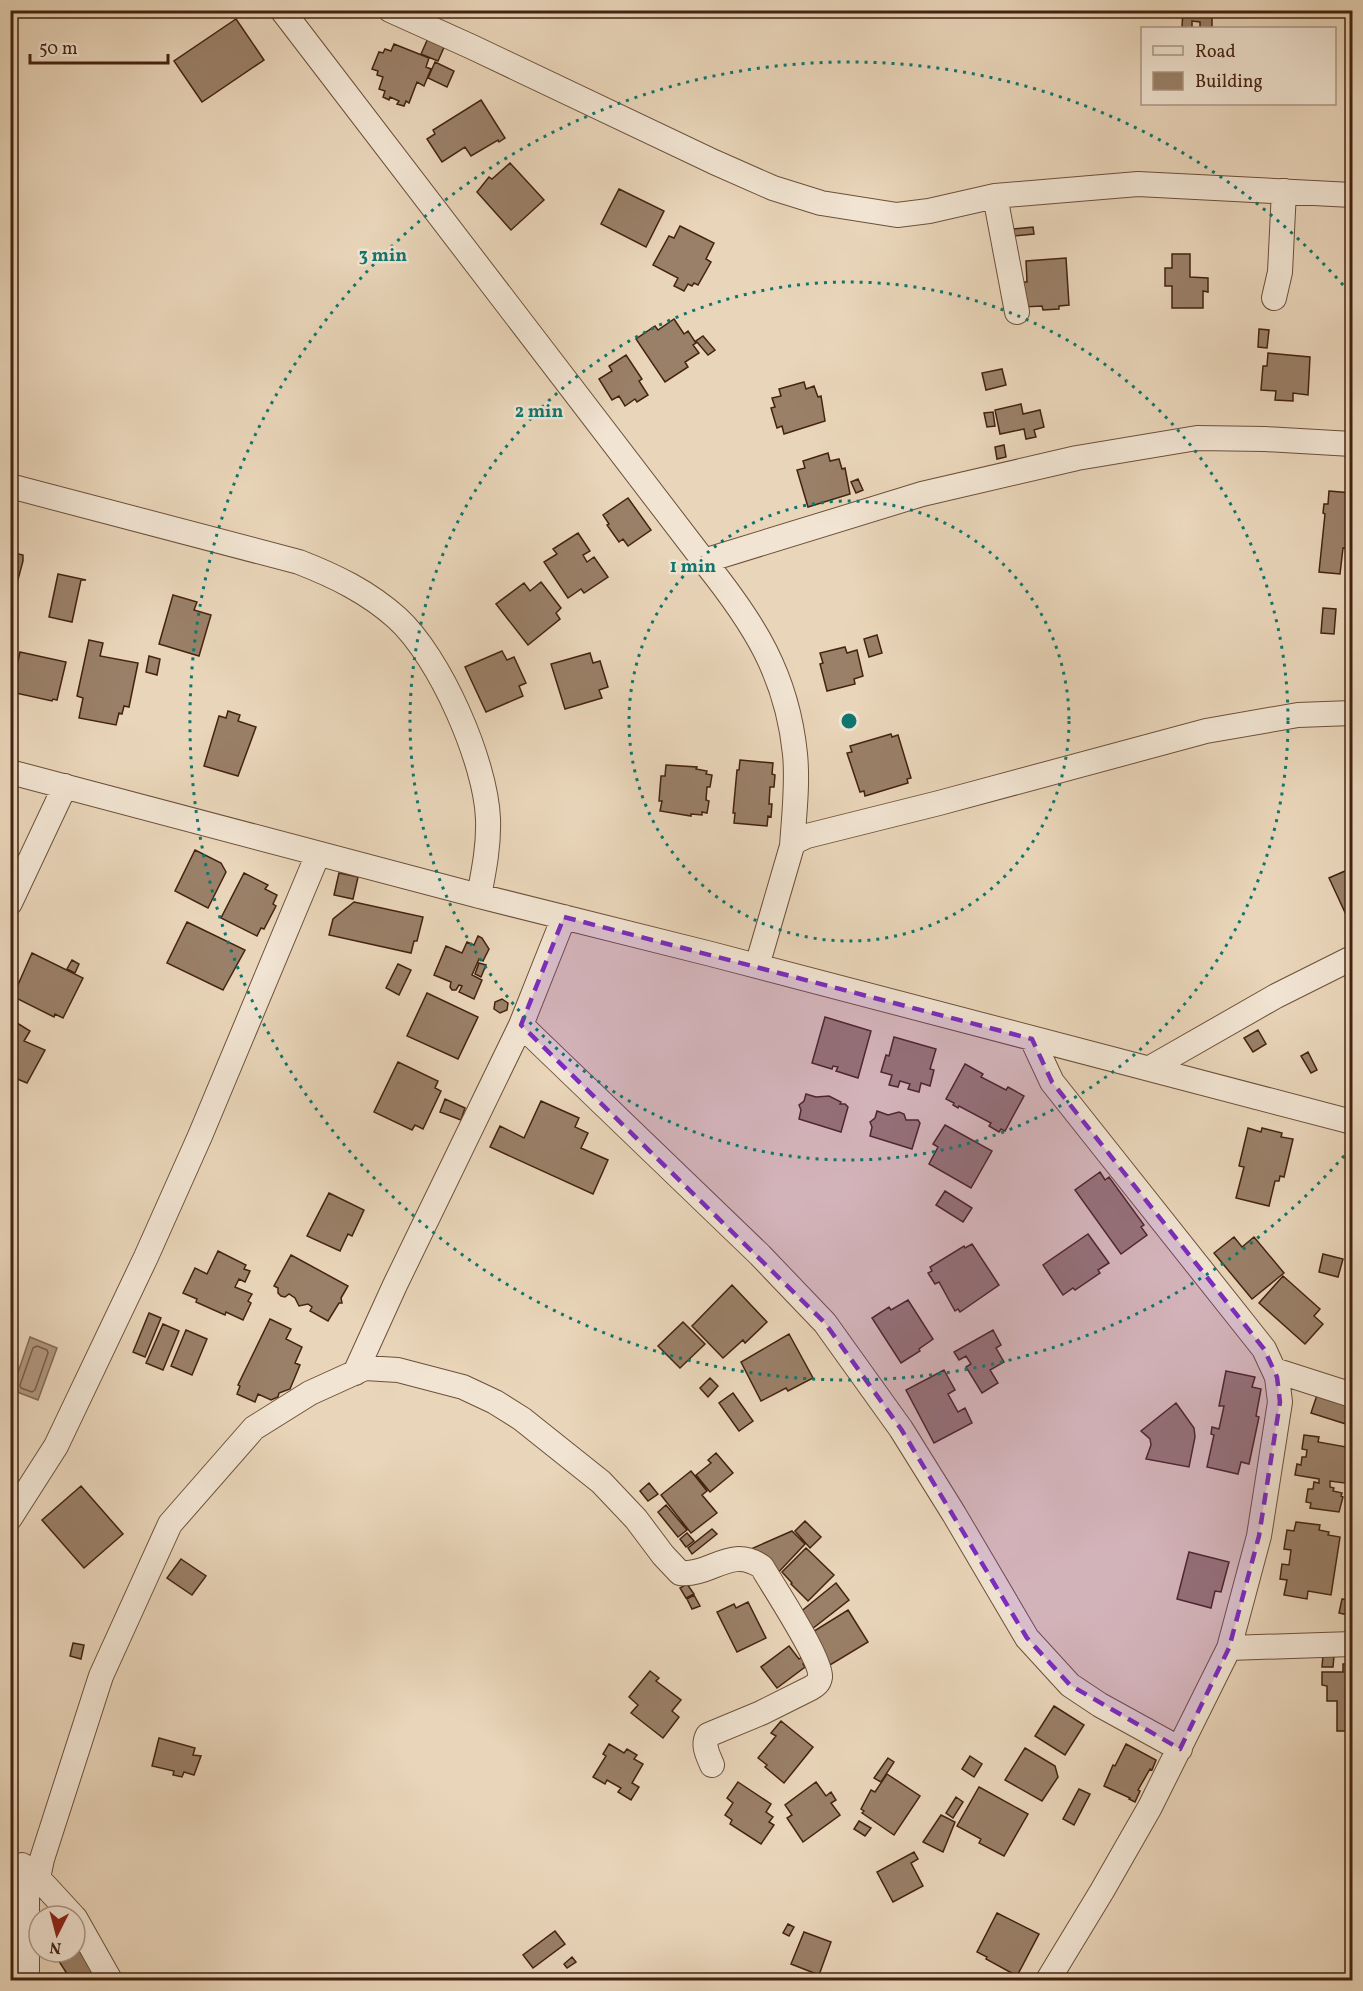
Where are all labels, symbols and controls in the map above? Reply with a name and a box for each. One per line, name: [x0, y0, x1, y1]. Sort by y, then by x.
scale bar: [30, 27, 168, 65]
legend: [1141, 27, 1336, 105]
text: 50 m: [39, 37, 78, 62]
text: Road: [1195, 40, 1236, 65]
text: Building: [1195, 70, 1263, 95]
text: 3 min: [359, 244, 407, 269]
text: 2 min: [515, 400, 563, 425]
text: 1 min: [670, 555, 716, 580]
centre of rings: [839, 711, 859, 731]
north arrow: [27, 1904, 87, 1964]
text: N: [48, 1935, 63, 1958]

